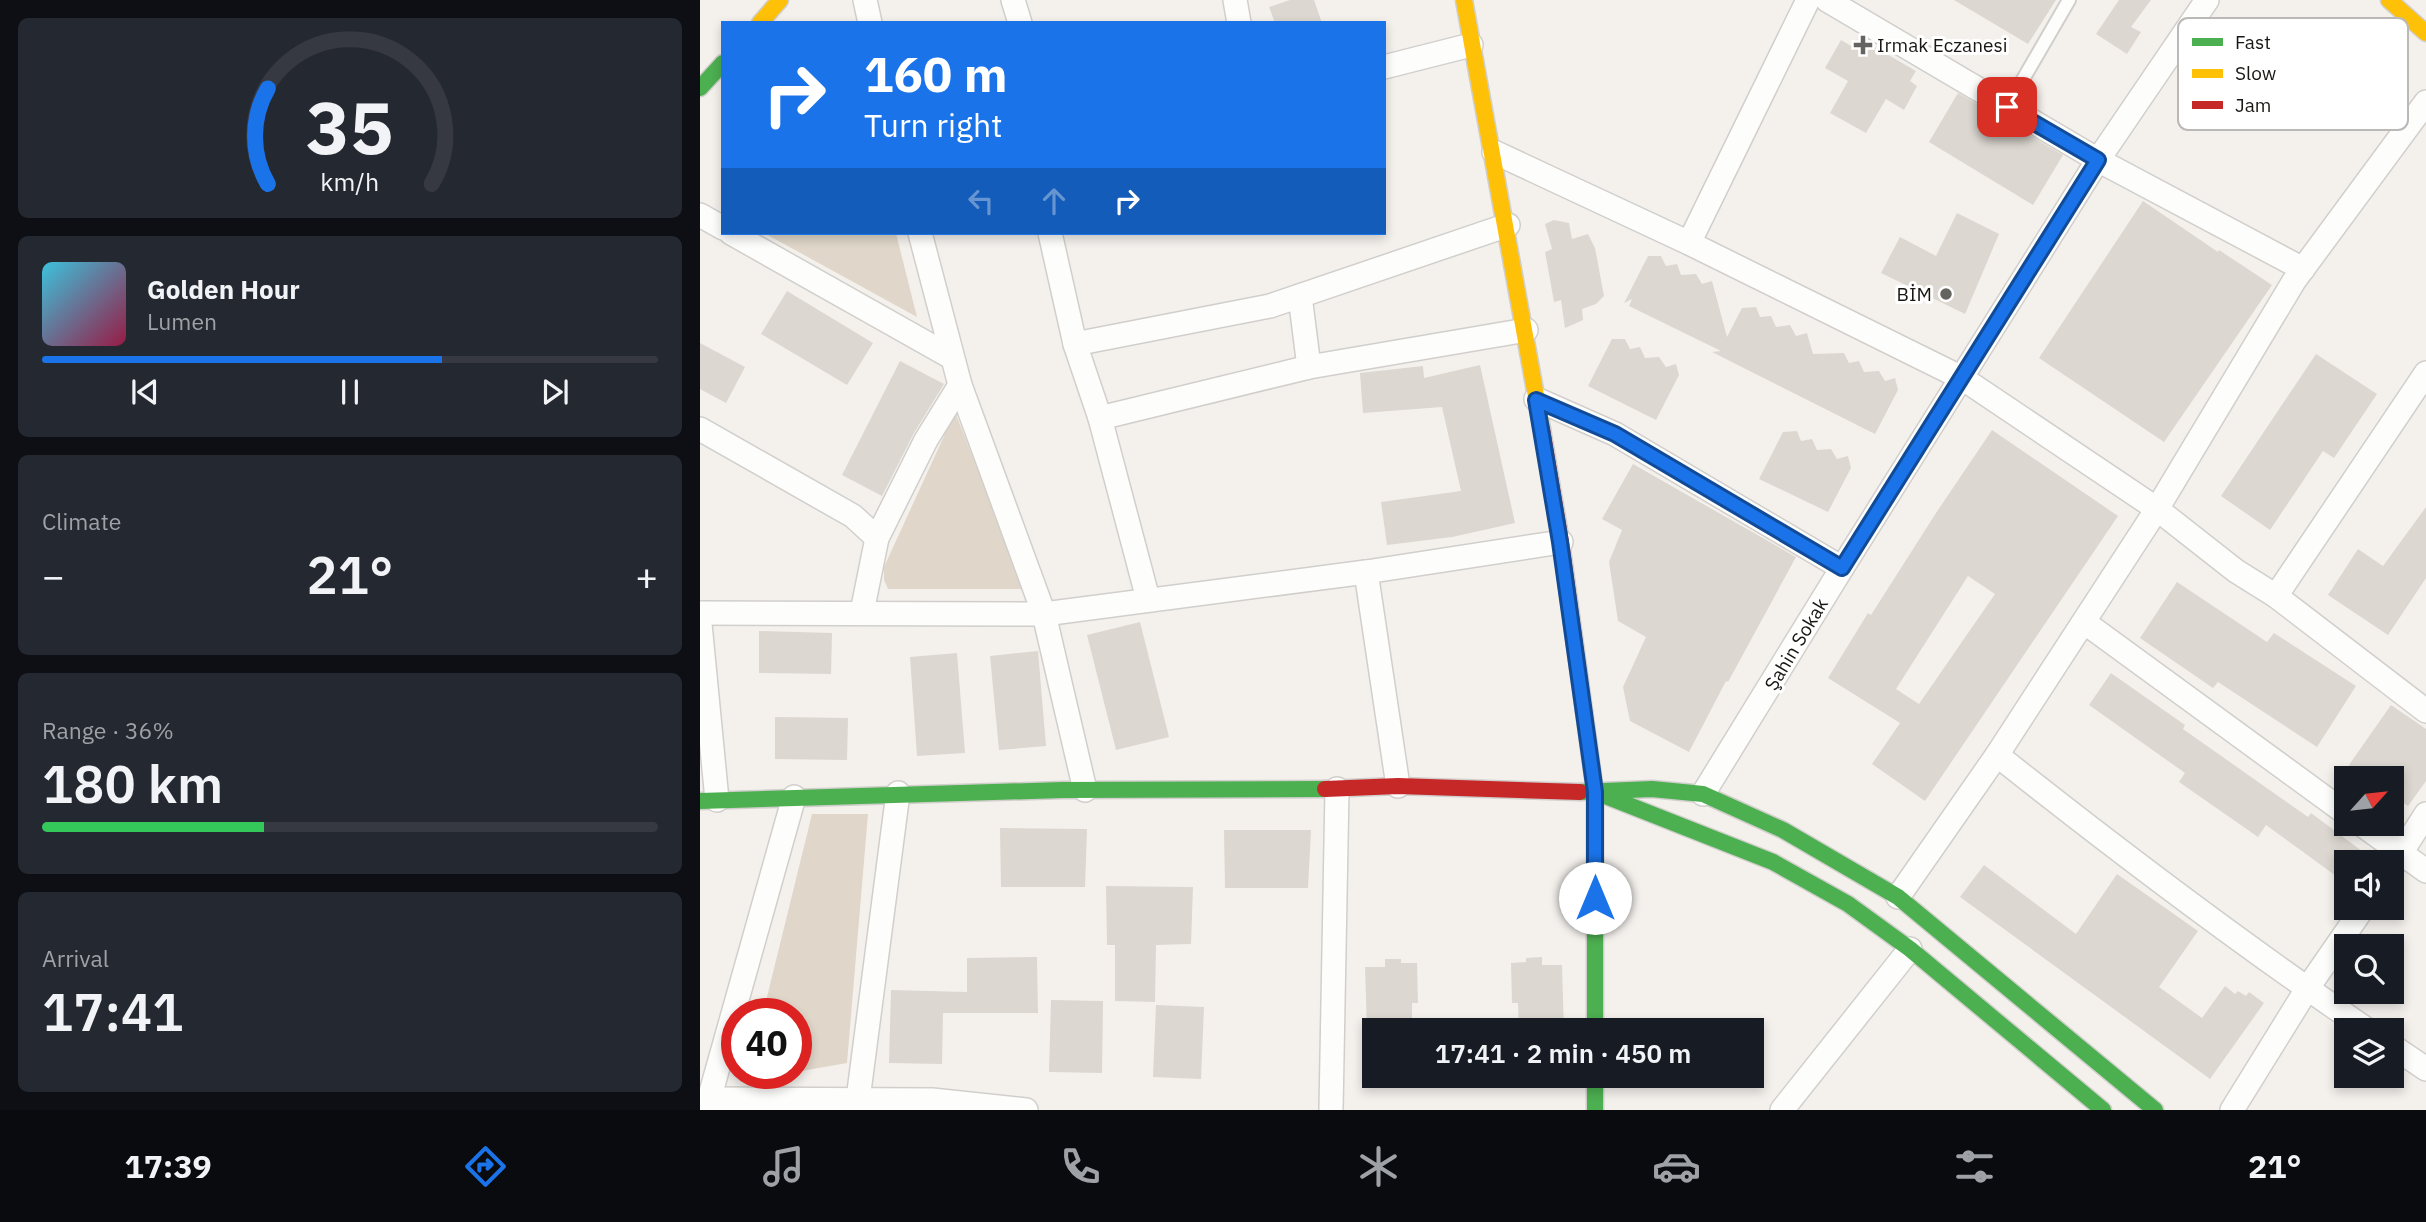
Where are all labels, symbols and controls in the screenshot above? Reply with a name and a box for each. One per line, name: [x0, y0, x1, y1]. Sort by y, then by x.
legend: [2178, 18, 2408, 130]
text: Fast: [2235, 30, 2271, 54]
place label: Irmak Eczanesi: [1877, 33, 2007, 57]
marker: Irmak Eczanesi: [1855, 37, 1871, 53]
text: 160 m: [864, 42, 1008, 105]
icon: right: [749, 49, 840, 140]
text: Slow: [2235, 61, 2276, 85]
pin: [1977, 77, 2037, 137]
text: 35: [306, 80, 394, 175]
icon: arrive: [1988, 88, 2026, 126]
text: Jam: [2235, 93, 2271, 117]
text: Turn right: [864, 104, 1002, 146]
text: km/h: [321, 165, 379, 198]
icon: left: [962, 182, 1000, 220]
icon: ahead: [1035, 182, 1073, 220]
icon: right: [1108, 182, 1146, 220]
text: Golden Hour: [147, 272, 300, 306]
place label: BİM: [1897, 282, 1932, 306]
marker: BİM: [1938, 286, 1954, 302]
text: Lumen: [147, 306, 217, 336]
icon: previous: [126, 373, 164, 411]
icon: pause: [331, 373, 369, 411]
icon: next: [536, 373, 574, 411]
text: Climate: [42, 506, 121, 536]
text: 21°: [307, 541, 393, 608]
text: −: [42, 551, 65, 600]
text: +: [635, 551, 658, 600]
street label: Şahin Sokak: [1759, 593, 1833, 695]
text: Range · 36%: [42, 715, 174, 745]
text: 180 km: [42, 750, 223, 817]
north arrow: [2334, 766, 2404, 836]
map controls: [2334, 766, 2404, 1088]
button: sound: [2334, 850, 2404, 920]
position arrow: [1558, 861, 1632, 935]
button: search: [2334, 934, 2404, 1004]
text: Arrival: [42, 943, 109, 973]
text: 17:41: [42, 978, 183, 1045]
speed limit sign: 40: [721, 998, 812, 1089]
button: layers: [2334, 1018, 2404, 1088]
text: 17:41 · 2 min · 450 m: [1435, 1036, 1691, 1070]
icon: directions: [461, 1142, 510, 1191]
icon: music: [759, 1142, 808, 1191]
icon: phone: [1056, 1142, 1105, 1191]
icon: climate: [1354, 1142, 1403, 1191]
icon: car: [1652, 1142, 1701, 1191]
icon: filters: [1950, 1142, 1999, 1191]
text: 17:39: [124, 1145, 212, 1187]
text: 21°: [2248, 1145, 2302, 1187]

